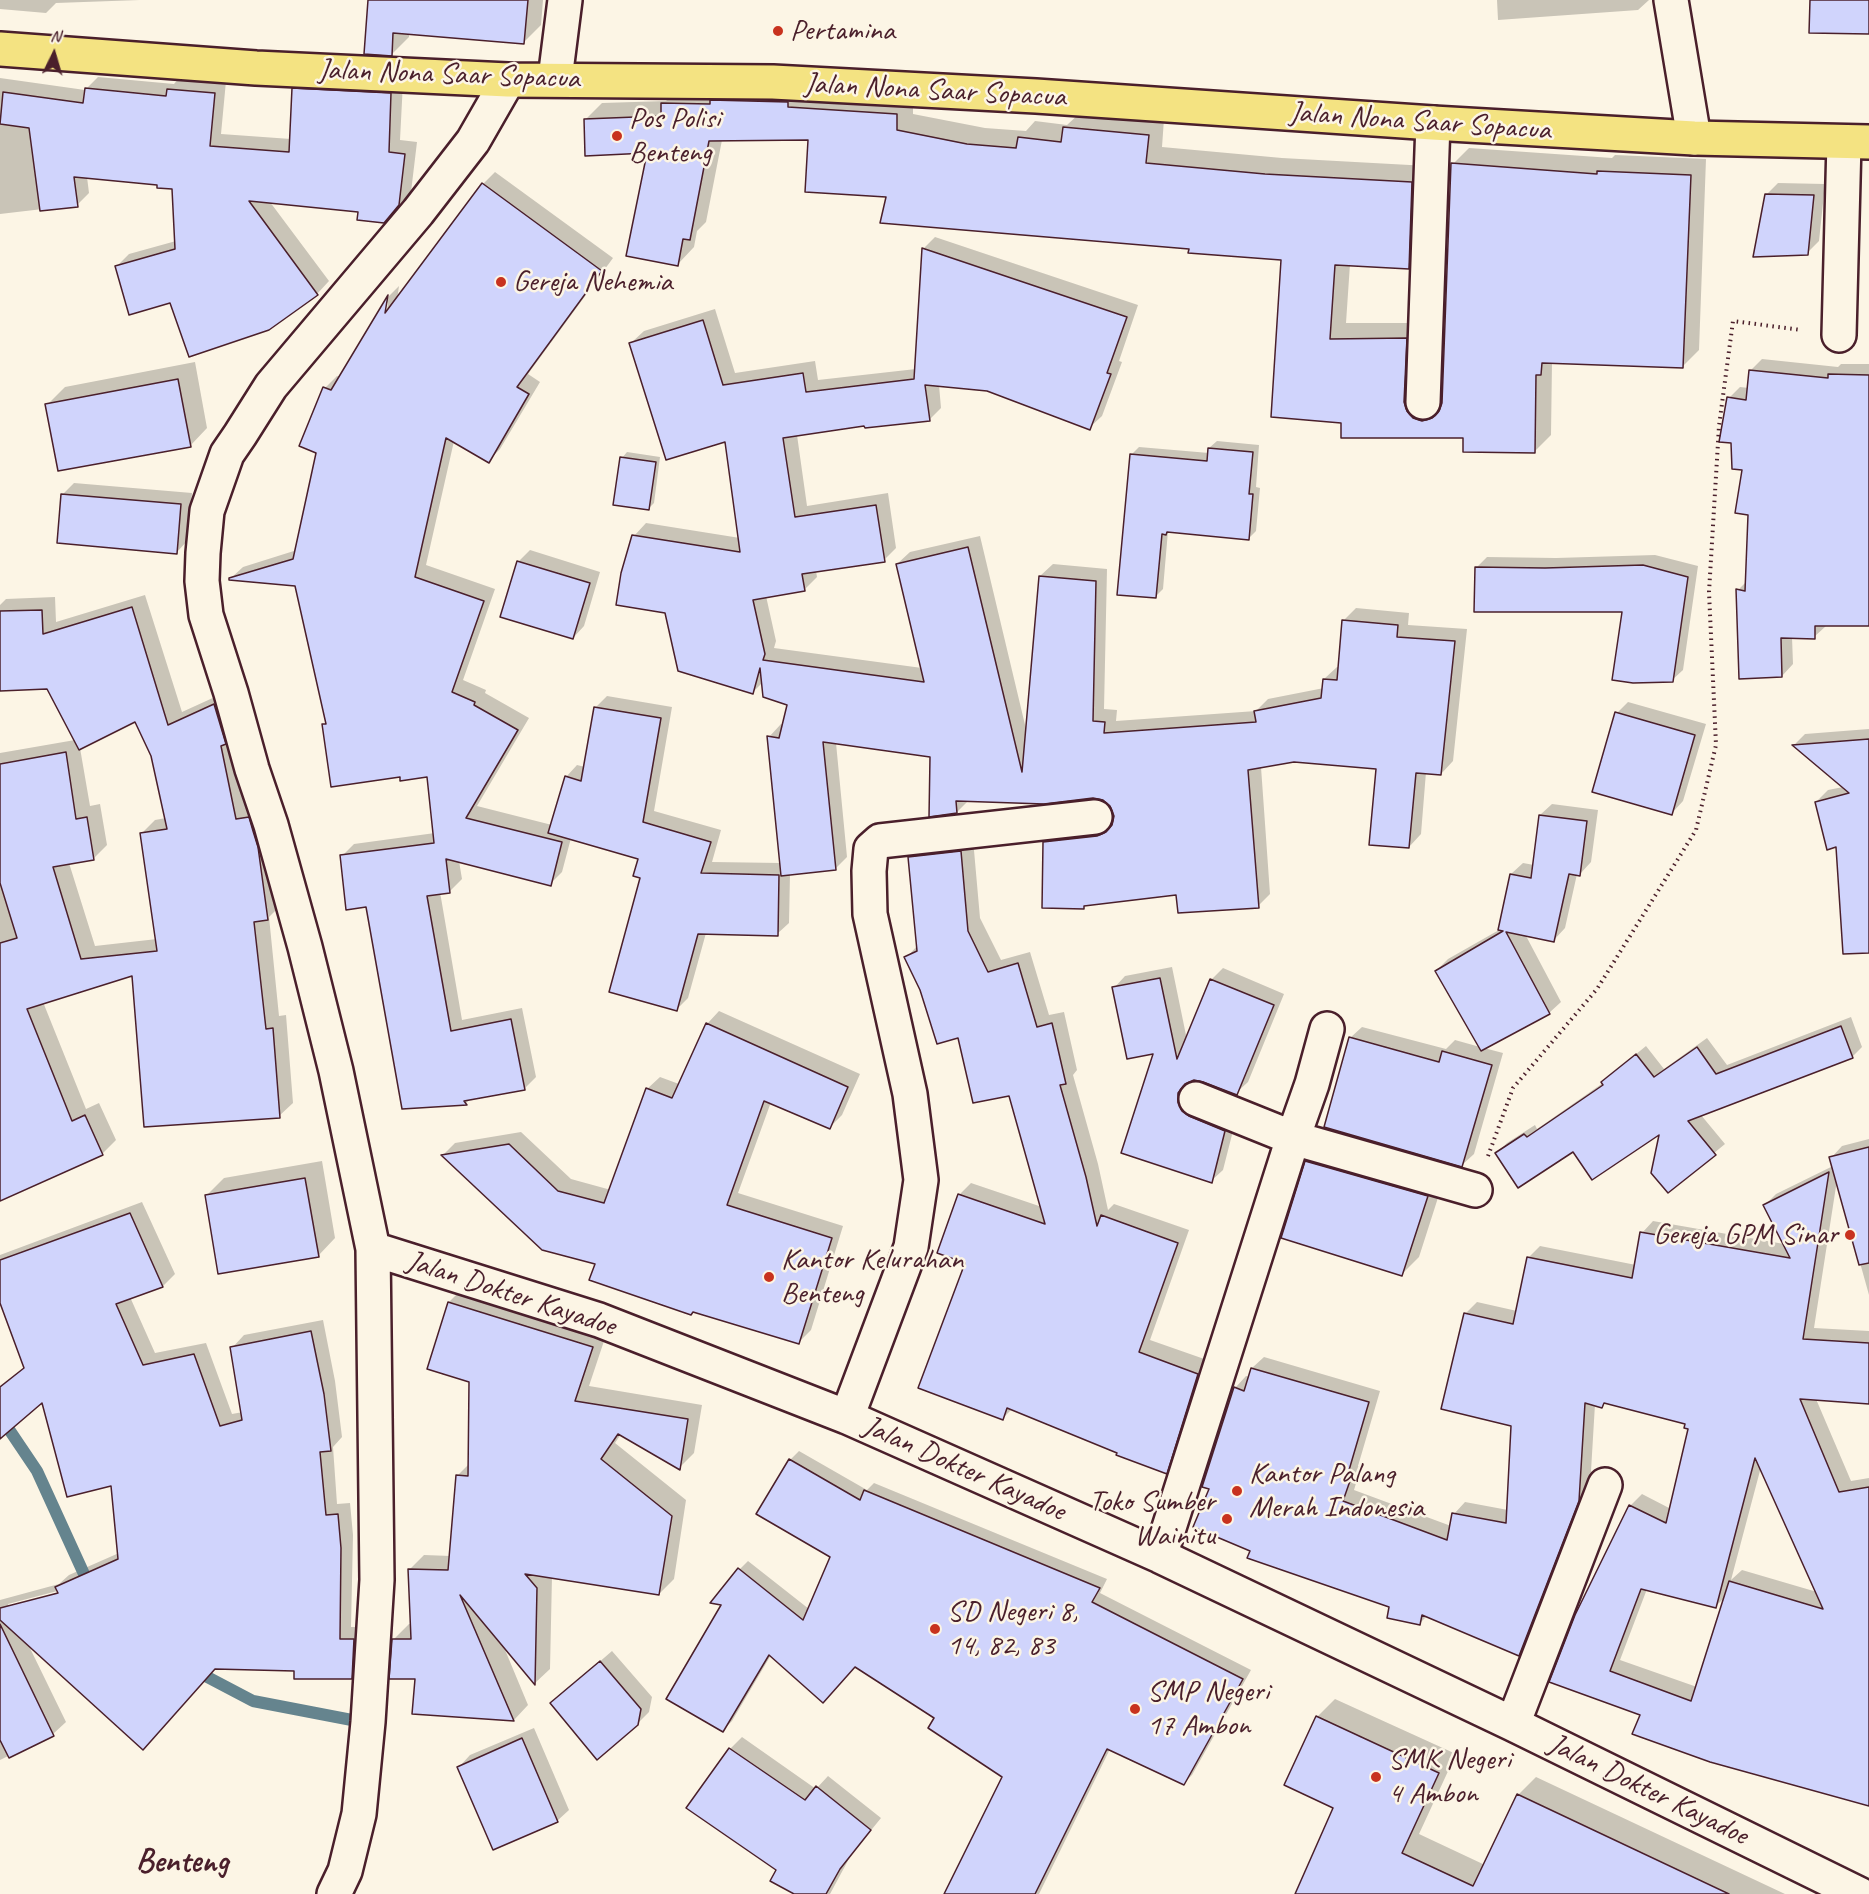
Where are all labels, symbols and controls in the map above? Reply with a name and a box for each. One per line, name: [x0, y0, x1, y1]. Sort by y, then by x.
place label: Pertamina: [790, 13, 895, 49]
north arrow: [24, 24, 84, 84]
marker: Pertamina: [771, 24, 785, 38]
text: N: [50, 26, 61, 46]
street label: Jalan Nona Saar Sopacua: [318, 52, 580, 98]
street label: Jalan Nona Saar Sopacua: [803, 66, 1067, 116]
street label: Jalan Nona Saar Sopacua: [1288, 95, 1552, 149]
place label: Pos Polisi Benteng: [629, 101, 720, 172]
marker: Pos Polisi Benteng: [610, 129, 624, 143]
place label: Gereja Nehemia: [513, 264, 672, 300]
marker: Gereja Nehemia: [494, 275, 508, 289]
place label: Gereja GPM Sinar: [1653, 1217, 1838, 1253]
marker: Gereja GPM Sinar: [1843, 1228, 1857, 1242]
place label: Kantor Kelurahan Benteng: [781, 1242, 963, 1312]
street label: Jalan Dokter Kayadoe: [402, 1243, 620, 1345]
marker: Kantor Kelurahan Benteng: [762, 1270, 776, 1284]
street label: Jalan Dokter Kayadoe: [857, 1408, 1071, 1530]
place label: Kantor Palang Merah Indonesia: [1249, 1456, 1424, 1526]
place label: Toko Sumber Wainitu: [1089, 1484, 1215, 1555]
marker: Kantor Palang Merah Indonesia: [1230, 1484, 1244, 1498]
marker: Toko Sumber Wainitu: [1220, 1512, 1234, 1526]
place label: SD Negeri 8, 14, 82, 83: [947, 1594, 1078, 1664]
marker: SD Negeri 8, 14, 82, 83: [928, 1622, 942, 1636]
place label: SMP Negeri 17 Ambon: [1147, 1674, 1269, 1744]
marker: SMP Negeri 17 Ambon: [1128, 1702, 1142, 1716]
street label: Jalan Dokter Kayadoe: [1542, 1726, 1754, 1854]
place label: SMK Negeri 4 Ambon: [1388, 1742, 1511, 1812]
marker: SMK Negeri 4 Ambon: [1369, 1770, 1383, 1784]
district label: Benteng: [136, 1842, 228, 1882]

